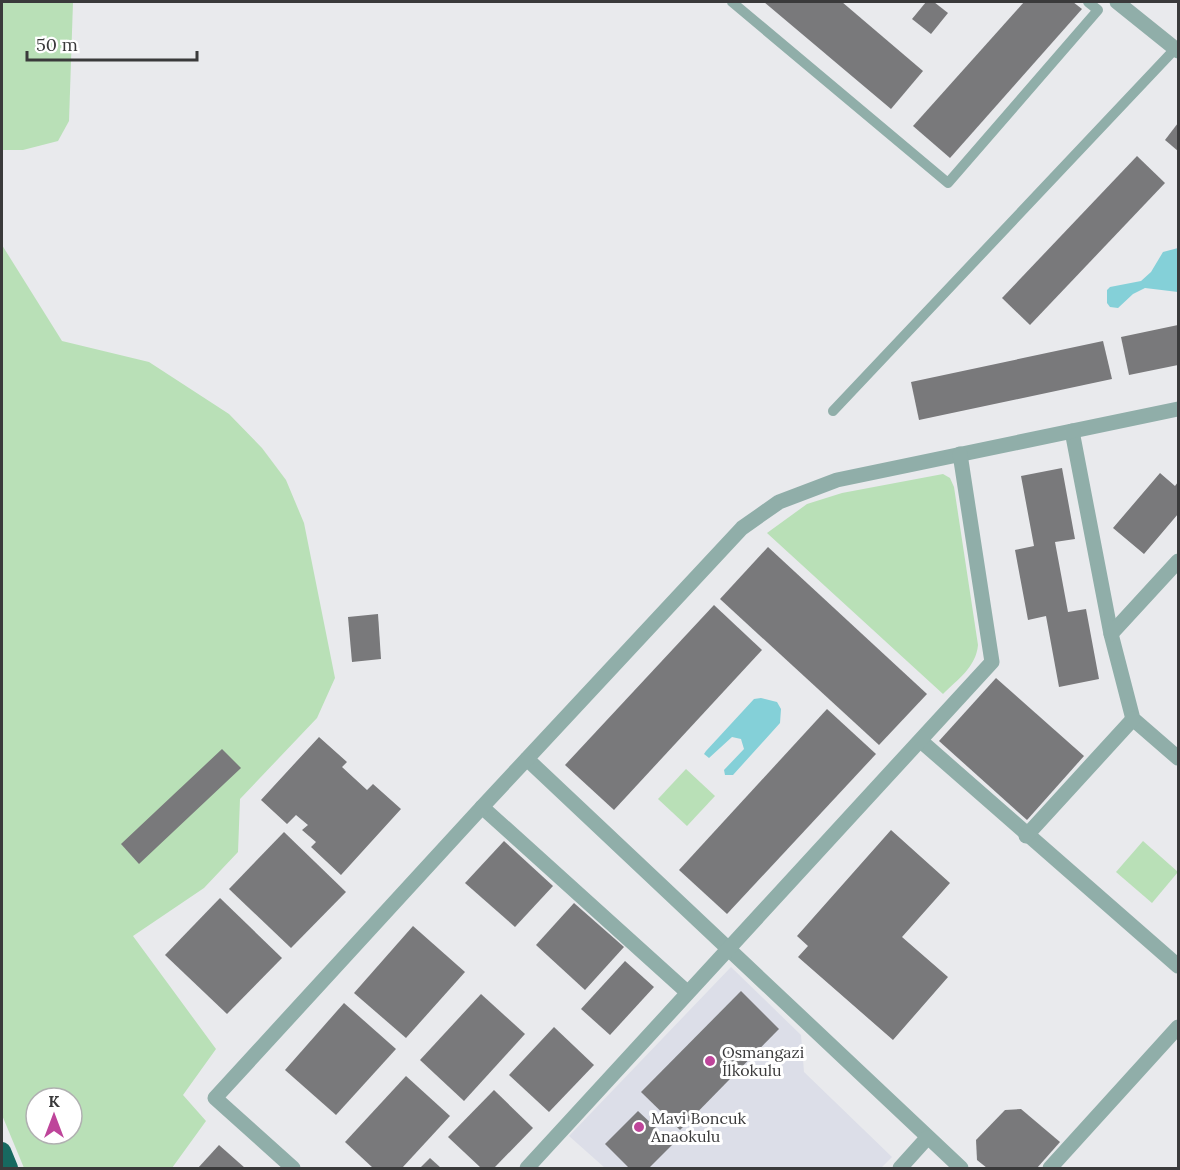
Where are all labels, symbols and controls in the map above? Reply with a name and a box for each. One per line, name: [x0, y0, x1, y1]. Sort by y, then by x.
scale bar: [27, 24, 196, 62]
text: 50 m: [36, 33, 78, 56]
place label: Osmangazi İlkokulu: [722, 1042, 804, 1080]
marker: Osmangazi İlkokulu: [703, 1054, 717, 1068]
north arrow: [24, 1086, 84, 1146]
text: K: [48, 1091, 60, 1111]
place label: Mavi Boncuk Anaokulu: [650, 1108, 747, 1146]
marker: Mavi Boncuk Anaokulu: [632, 1120, 646, 1134]

